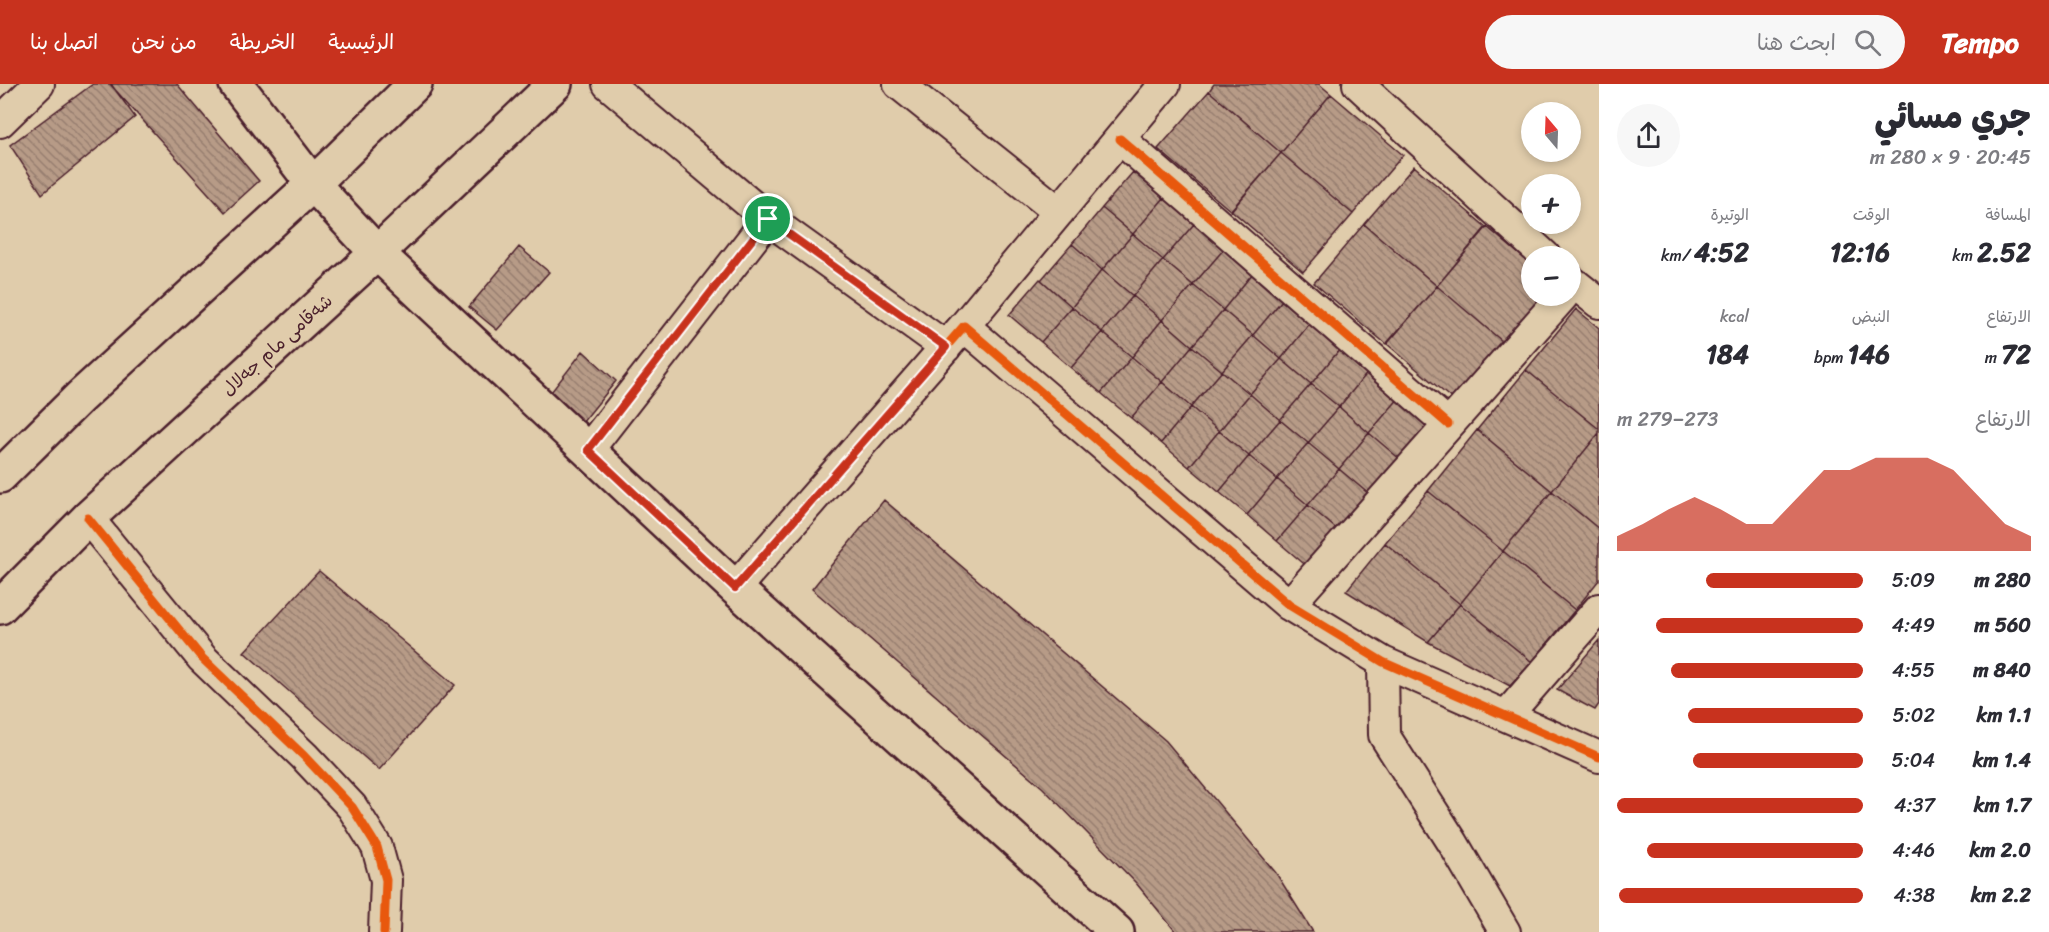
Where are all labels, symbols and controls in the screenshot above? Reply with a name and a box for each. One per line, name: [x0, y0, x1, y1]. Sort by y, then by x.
search box: [1485, 15, 1905, 69]
text: Tempo: [1941, 18, 2019, 67]
text: اتصل بنا: [30, 23, 98, 61]
text: من نحن: [131, 23, 197, 61]
text: الخريطة: [230, 23, 295, 61]
text: الرئيسية: [328, 23, 394, 61]
text: ابحث هنا: [1757, 23, 1836, 62]
icon: search: [1851, 26, 1884, 59]
text: جري مسائي: [1874, 88, 2031, 146]
north arrow: [1521, 102, 1581, 162]
map controls: [1521, 102, 1581, 306]
button: share: [1617, 104, 1680, 167]
text: 20:45 · 9 × 280 m: [1870, 140, 2031, 175]
button: +: [1521, 174, 1581, 234]
pin: [742, 193, 793, 244]
text: الوتيرة: [1710, 200, 1749, 229]
text: الوقت: [1853, 200, 1890, 229]
text: المسافة: [1985, 200, 2031, 229]
icon: arrive: [751, 202, 784, 235]
text: 4:52: [1694, 229, 1749, 275]
text: 12:16: [1830, 229, 1890, 275]
text: 2.52: [1977, 229, 2031, 275]
text: /km: [1661, 241, 1694, 270]
text: km: [1952, 241, 1977, 270]
button: −: [1521, 246, 1581, 306]
street label: شەقامی مام جەلال: [214, 286, 340, 404]
text: kcal: [1720, 302, 1749, 331]
text: النبض: [1852, 302, 1890, 331]
text: الارتفاع: [1986, 302, 2031, 331]
text: 184: [1706, 331, 1749, 377]
text: 146: [1848, 331, 1890, 377]
text: 72: [2001, 331, 2031, 377]
text: bpm: [1814, 343, 1848, 372]
text: m: [1985, 343, 2001, 372]
text: 273–279 m: [1617, 402, 1718, 437]
text: الارتفاع: [1975, 402, 2031, 437]
text: 5:09: [1892, 563, 1935, 598]
text: 280 m: [1974, 563, 2031, 598]
text: 4:49: [1892, 608, 1935, 643]
text: 560 m: [1974, 608, 2031, 643]
text: 4:55: [1892, 653, 1935, 688]
text: 840 m: [1973, 653, 2031, 688]
text: 5:02: [1893, 698, 1935, 733]
text: 1.1 km: [1977, 698, 2031, 733]
text: 5:04: [1892, 743, 1935, 778]
text: 1.4 km: [1973, 743, 2031, 778]
text: 4:37: [1894, 788, 1935, 823]
text: 1.7 km: [1974, 788, 2031, 823]
text: 4:46: [1893, 833, 1935, 868]
text: 2.0 km: [1970, 833, 2031, 868]
text: 4:38: [1893, 878, 1935, 913]
text: 2.2 km: [1971, 878, 2031, 913]

